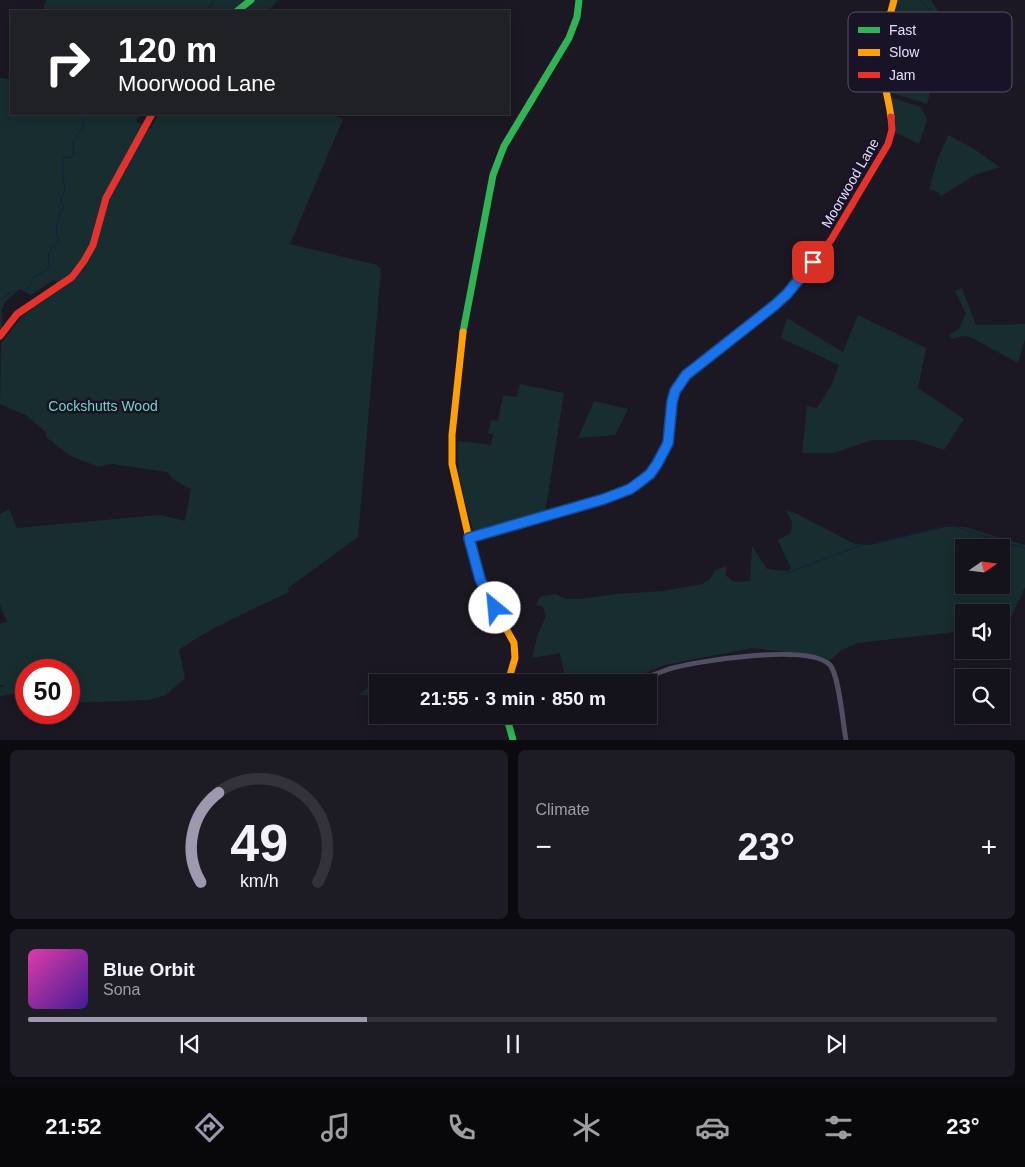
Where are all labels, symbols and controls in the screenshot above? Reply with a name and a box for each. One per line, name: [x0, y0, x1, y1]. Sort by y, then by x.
legend: [848, 12, 1012, 92]
text: Fast: [889, 22, 916, 38]
icon: right: [35, 30, 100, 95]
text: 120 m: [118, 30, 217, 69]
text: Slow: [889, 44, 920, 60]
text: Jam: [889, 67, 915, 83]
text: Moorwood Lane: [118, 71, 276, 96]
street label: Moorwood Lane: [818, 135, 882, 230]
pin: [792, 241, 834, 283]
icon: arrive: [799, 248, 827, 276]
park label: Cockshutts Wood: [48, 398, 158, 414]
north arrow: [955, 539, 1010, 594]
map controls: [955, 539, 1010, 724]
position arrow: [468, 581, 520, 633]
button: sound: [955, 604, 1010, 659]
speed limit sign: 50: [15, 659, 80, 724]
button: search: [955, 669, 1010, 724]
text: 21:55 · 3 min · 850 m: [420, 688, 606, 709]
text: Climate: [536, 801, 590, 818]
text: 49: [230, 814, 288, 872]
text: 23°: [738, 826, 795, 868]
text: −: [536, 831, 552, 862]
text: +: [981, 831, 997, 862]
text: km/h: [239, 871, 278, 891]
text: Blue Orbit: [103, 959, 195, 980]
text: Sona: [103, 981, 140, 998]
icon: previous: [176, 1030, 204, 1058]
icon: pause: [499, 1030, 527, 1058]
icon: next: [822, 1030, 850, 1058]
icon: directions: [192, 1110, 227, 1145]
icon: music: [318, 1110, 353, 1145]
icon: phone: [444, 1110, 479, 1145]
icon: climate: [569, 1110, 604, 1145]
icon: car: [695, 1110, 730, 1145]
icon: filters: [821, 1110, 856, 1145]
text: 21:52: [45, 1114, 102, 1139]
text: 23°: [946, 1114, 980, 1139]

